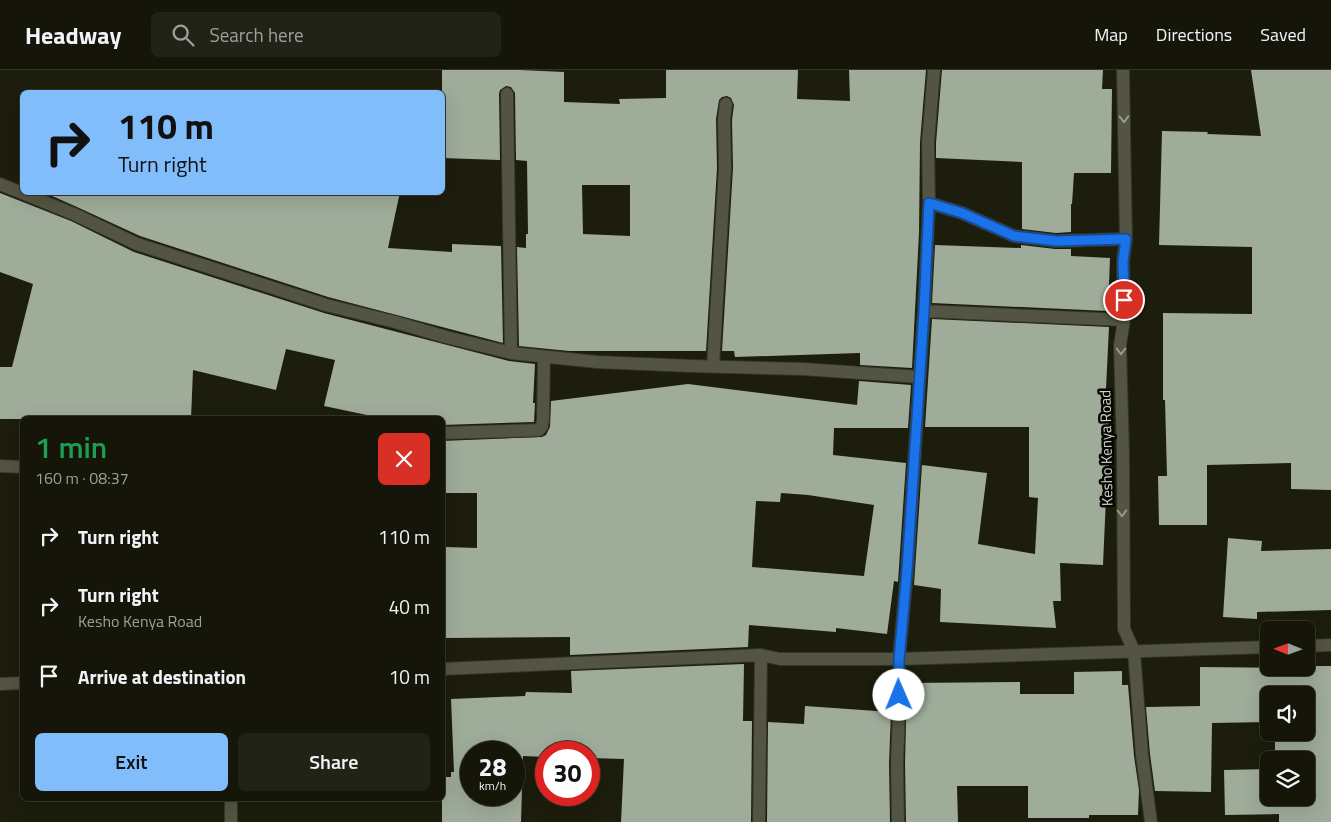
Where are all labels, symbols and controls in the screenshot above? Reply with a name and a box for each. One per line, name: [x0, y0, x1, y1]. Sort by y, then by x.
search box: [151, 12, 501, 57]
text: Headway: [25, 17, 121, 53]
text: Search here: [209, 20, 304, 49]
icon: search: [169, 21, 197, 49]
text: Map: [1094, 21, 1128, 48]
text: Directions: [1156, 21, 1232, 48]
text: Saved: [1260, 21, 1306, 48]
text: 110 m: [118, 99, 214, 153]
icon: right: [35, 110, 100, 175]
one-way arrow: [1119, 115, 1129, 123]
text: Turn right: [118, 147, 207, 181]
pin: [1103, 279, 1145, 321]
icon: arrive: [1110, 286, 1138, 314]
one-way arrow: [1116, 348, 1126, 355]
street label: Kesho Kenya Road: [1093, 390, 1119, 506]
text: 1 min: [35, 424, 107, 470]
button: close: [378, 433, 430, 485]
text: 160 m · 08:37: [35, 466, 129, 490]
one-way arrow: [1117, 510, 1128, 518]
icon: right: [35, 522, 63, 550]
text: Turn right: [78, 522, 159, 551]
text: 110 m: [378, 522, 430, 551]
text: Turn right: [78, 580, 159, 609]
icon: right: [35, 592, 63, 620]
text: 40 m: [389, 592, 430, 621]
text: Kesho Kenya Road: [78, 609, 202, 633]
north arrow: [1260, 621, 1315, 676]
map controls: [1260, 621, 1315, 806]
icon: arrive: [35, 662, 63, 690]
text: Arrive at destination: [78, 662, 246, 691]
text: 10 m: [389, 662, 430, 691]
position arrow: [872, 668, 924, 720]
button: sound: [1260, 686, 1315, 741]
button: Exit: [35, 733, 228, 791]
button: Share: [238, 733, 430, 791]
speed limit sign: 30: [535, 741, 600, 806]
text: 28: [478, 748, 507, 786]
button: layers: [1260, 751, 1315, 806]
text: km/h: [479, 776, 506, 795]

